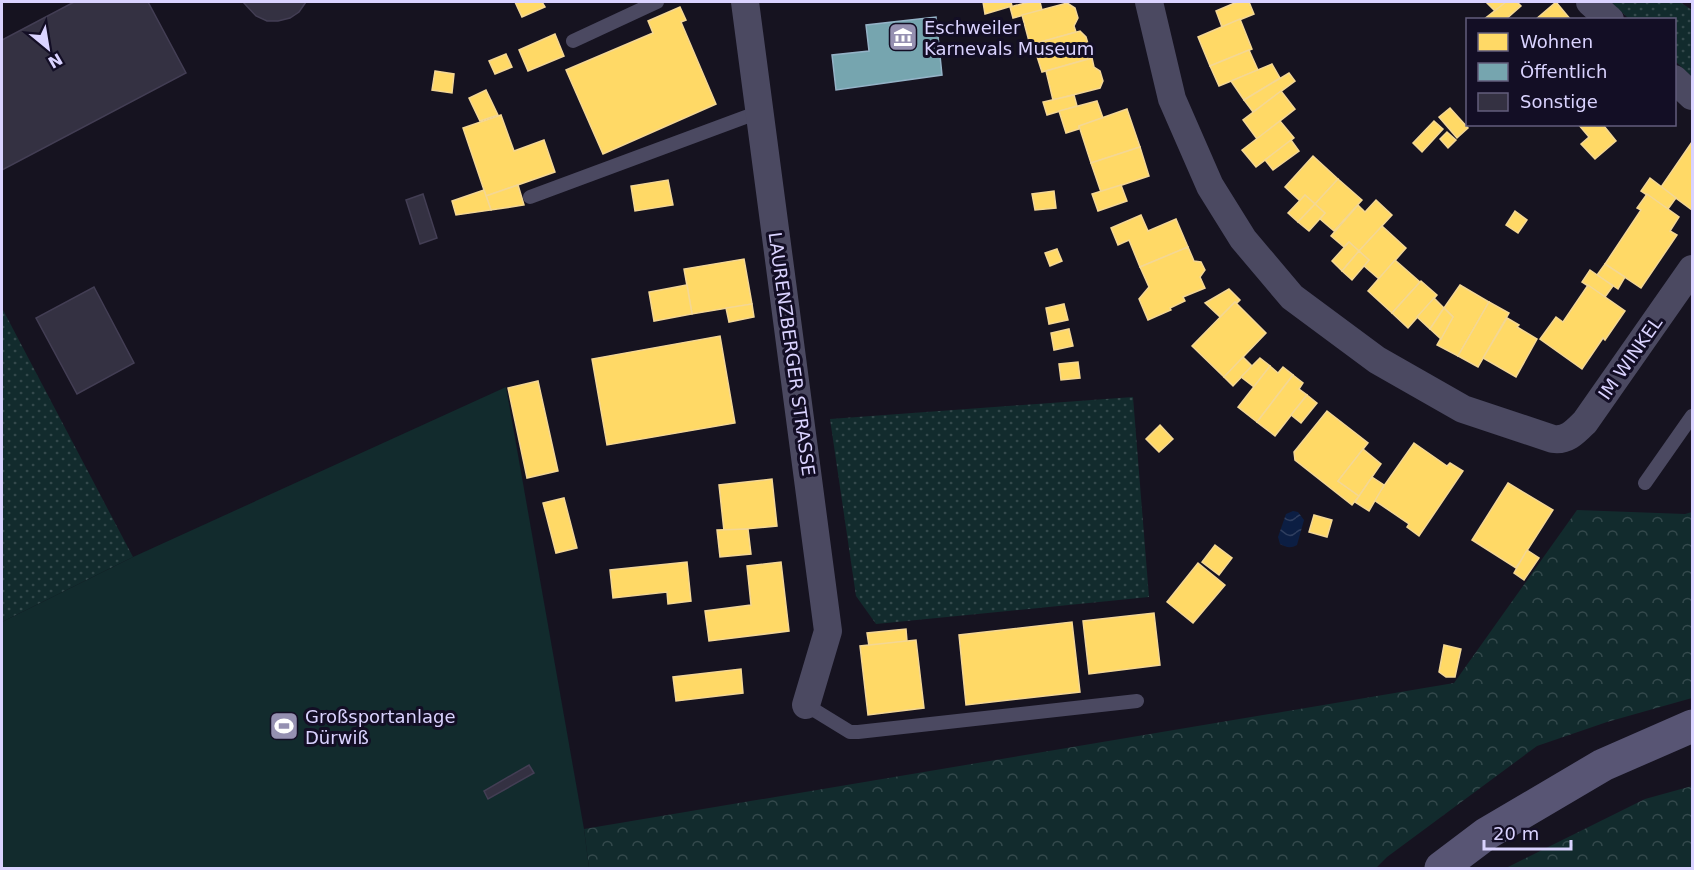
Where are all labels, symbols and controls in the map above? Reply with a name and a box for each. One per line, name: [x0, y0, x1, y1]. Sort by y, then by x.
place label: Eschweiler Karnevals Museum: [924, 17, 1094, 59]
north arrow: [18, 18, 78, 78]
legend: [1466, 18, 1676, 126]
museum icon: Eschweiler Karnevals Museum: [887, 21, 919, 53]
text: Wohnen: [1520, 31, 1593, 52]
text: N: [45, 49, 66, 72]
text: Öffentlich: [1520, 61, 1607, 82]
text: Sonstige: [1520, 91, 1598, 112]
street label: LAURENZBERGER STRASSE: [764, 231, 820, 477]
street label: IM WINKEL: [1594, 313, 1666, 403]
place label: Großsportanlage Dürwiß: [305, 706, 456, 748]
sports icon: Großsportanlage Dürwiß: [268, 710, 300, 742]
scale bar: [1484, 813, 1571, 851]
text: 20 m: [1493, 823, 1539, 844]

